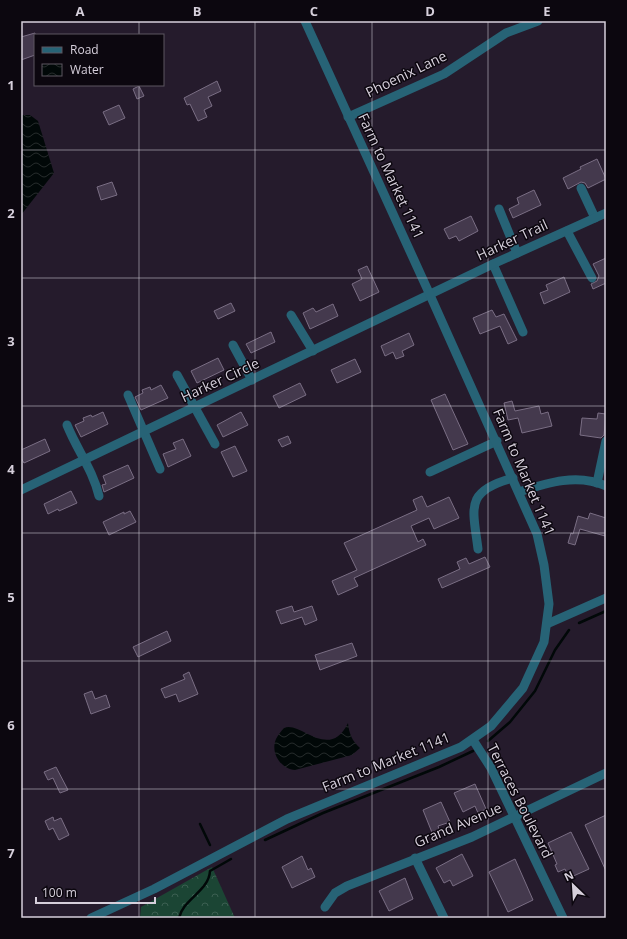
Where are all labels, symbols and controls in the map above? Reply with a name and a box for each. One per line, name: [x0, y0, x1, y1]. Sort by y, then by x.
text: A: [76, 2, 85, 20]
text: B: [193, 2, 202, 20]
text: C: [310, 2, 318, 20]
text: D: [425, 2, 435, 20]
text: E: [543, 2, 551, 20]
legend: [34, 34, 164, 86]
text: Road: [70, 41, 99, 58]
street label: Phoenix Lane: [362, 46, 450, 101]
text: Water: [70, 61, 104, 78]
text: 1: [7, 76, 15, 94]
street label: Farm to Market 1141: [354, 110, 429, 242]
text: 2: [7, 204, 15, 222]
street label: Harker Trail: [473, 215, 551, 264]
text: 3: [7, 332, 15, 350]
street label: Harker Circle: [177, 353, 262, 406]
street label: Farm to Market 1141: [489, 405, 560, 538]
text: 4: [7, 460, 15, 478]
text: 5: [7, 588, 15, 606]
text: 6: [7, 716, 15, 734]
street label: Farm to Market 1141: [319, 727, 453, 796]
street label: Terraces Boulevard: [483, 740, 558, 861]
street label: Grand Avenue: [411, 798, 505, 851]
text: 7: [7, 844, 15, 862]
north arrow: [553, 865, 593, 905]
text: N: [561, 867, 576, 884]
scale bar: [36, 879, 155, 905]
text: 100 m: [42, 884, 77, 901]

